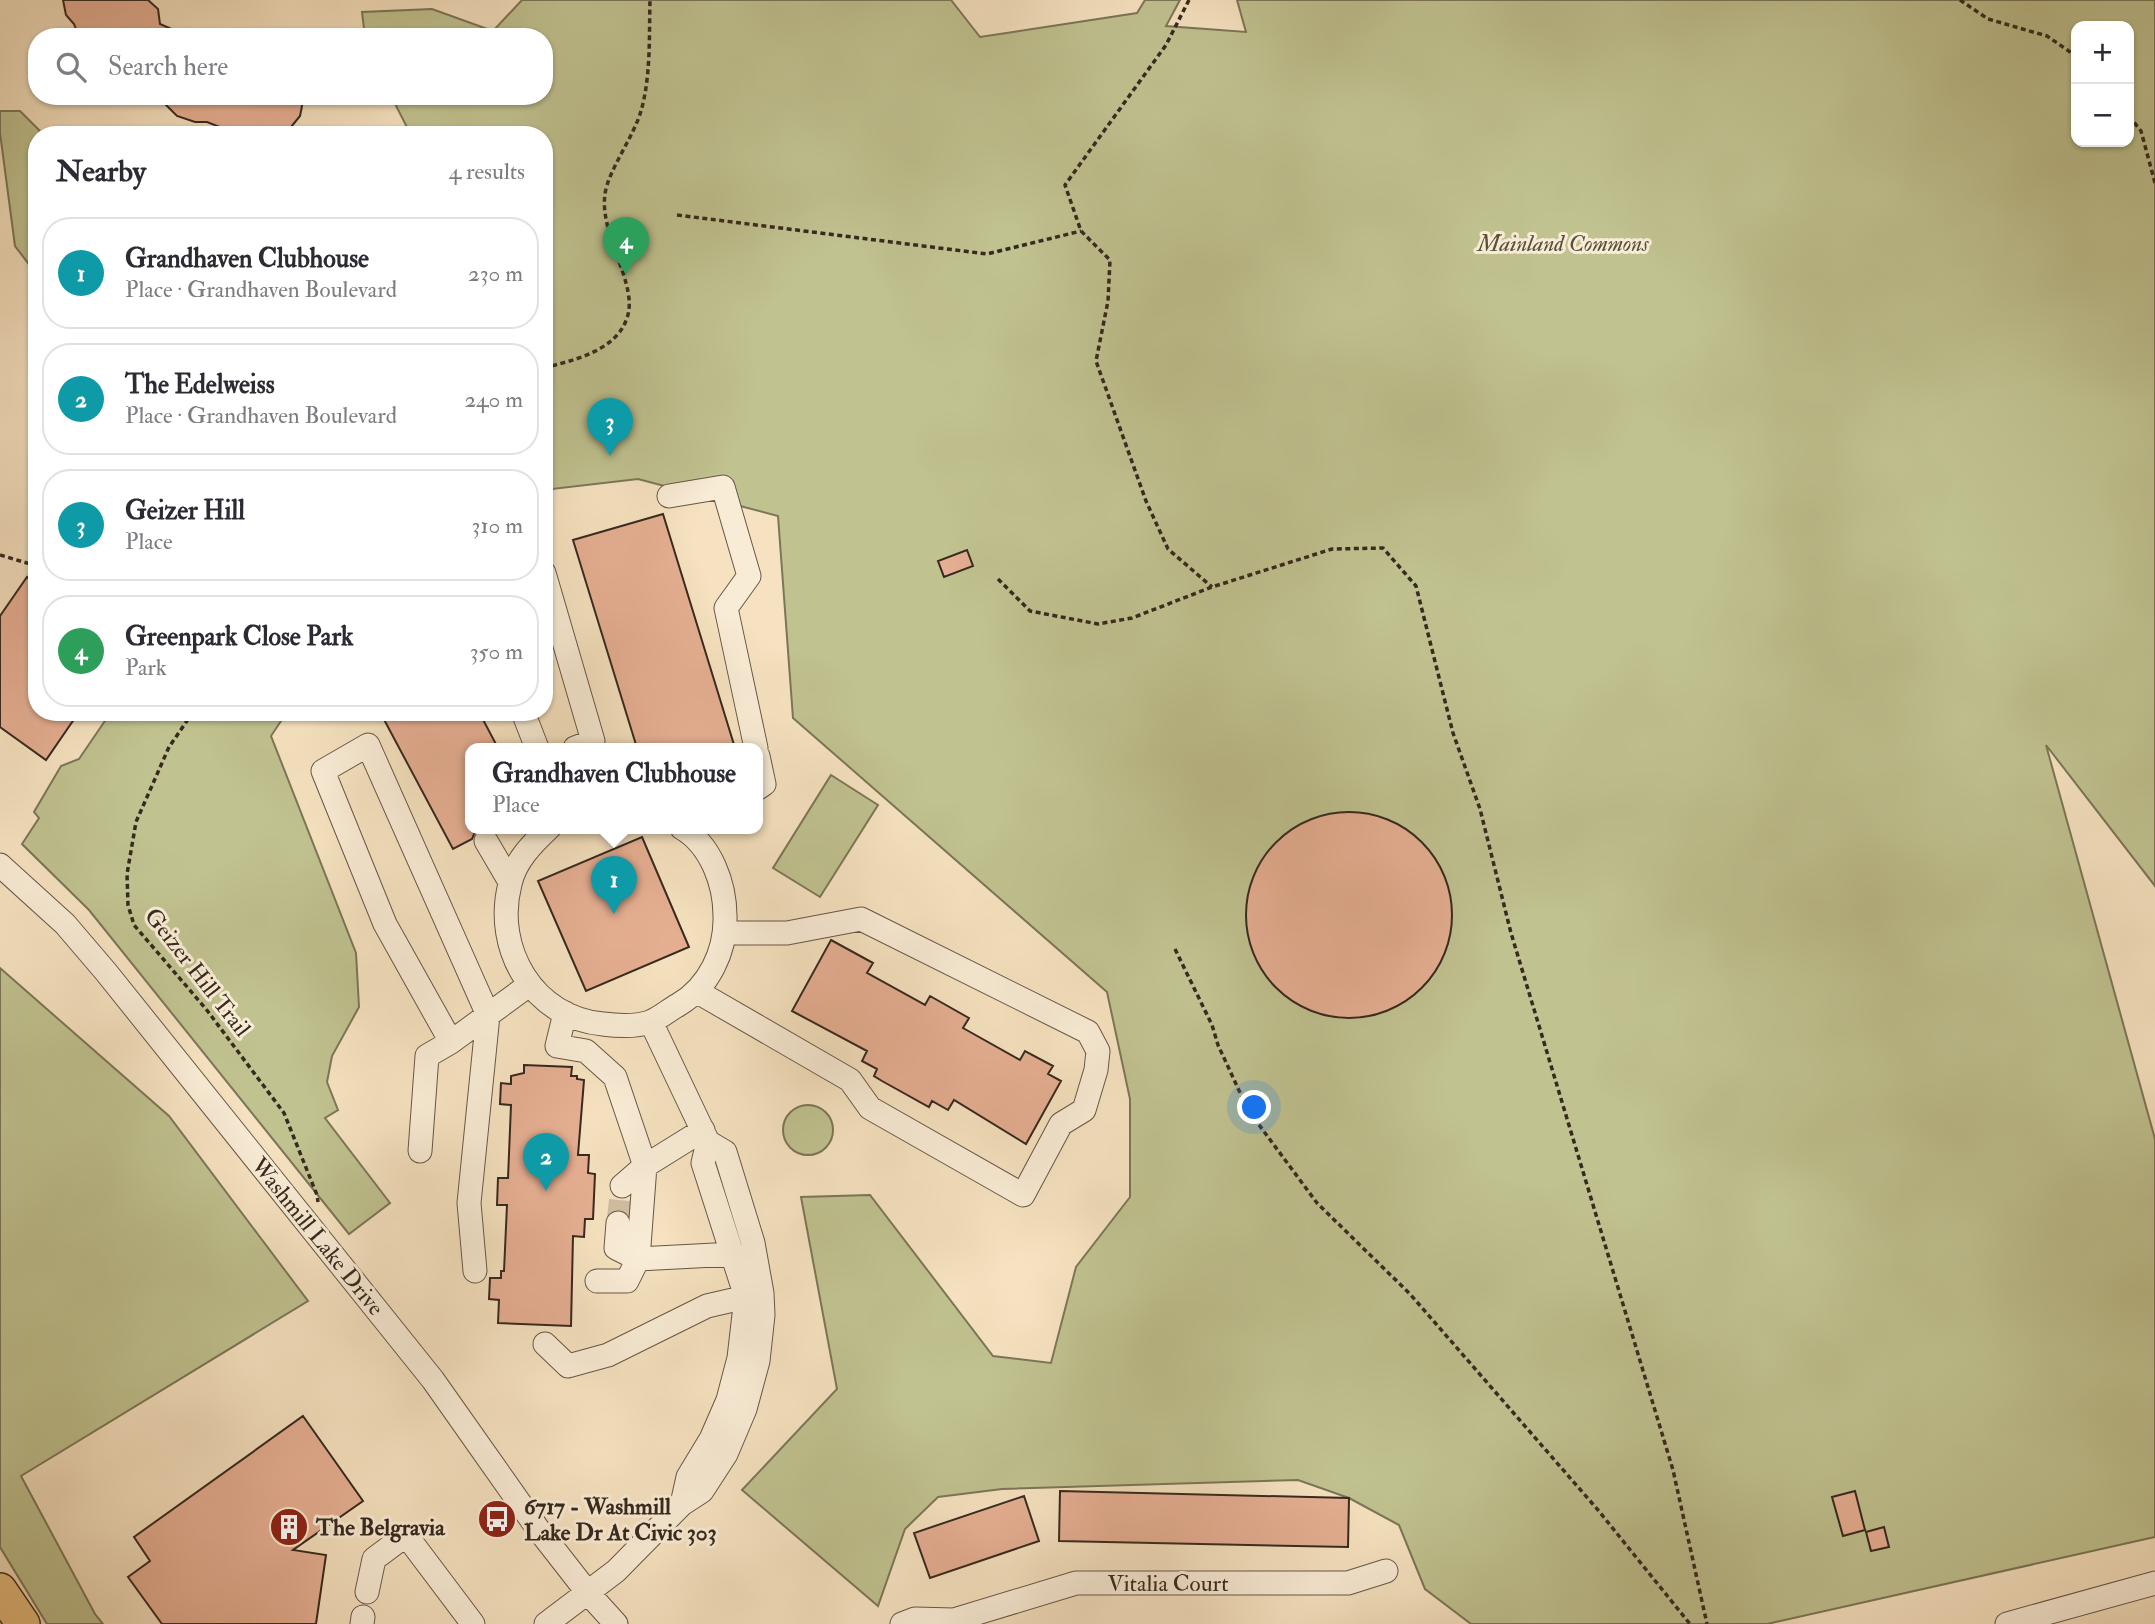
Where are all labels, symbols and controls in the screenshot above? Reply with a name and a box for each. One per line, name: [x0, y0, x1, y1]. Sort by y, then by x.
map controls: [2071, 21, 2134, 147]
button: +: [2071, 21, 2134, 84]
search box: [28, 28, 553, 105]
icon: search: [52, 48, 90, 86]
text: Search here: [108, 51, 228, 83]
button: −: [2071, 84, 2134, 147]
text: Nearby: [56, 153, 146, 190]
text: 4 results: [449, 157, 525, 186]
pin: 4: [603, 217, 649, 275]
park label: Mainland Commons: [1475, 229, 1649, 258]
text: Grandhaven Clubhouse: [125, 243, 369, 275]
text: 1: [77, 259, 85, 288]
text: 230 m: [468, 259, 523, 288]
text: Place · Grandhaven Boulevard: [125, 275, 397, 304]
text: The Edelweiss: [125, 369, 275, 401]
text: 2: [75, 385, 87, 414]
text: 240 m: [464, 385, 523, 414]
pin: 3: [587, 398, 633, 456]
text: Place · Grandhaven Boulevard: [125, 401, 397, 430]
text: Geizer Hill: [125, 495, 245, 527]
text: 3: [77, 511, 85, 540]
text: 310 m: [472, 511, 523, 540]
text: Place: [125, 527, 173, 556]
text: Greenpark Close Park: [125, 621, 354, 653]
text: 4: [75, 637, 87, 666]
text: 350 m: [470, 637, 523, 666]
text: Park: [125, 653, 167, 682]
popup: [465, 743, 763, 834]
text: Grandhaven Clubhouse: [492, 758, 736, 790]
text: Place: [492, 790, 540, 819]
pin: 1: [591, 856, 637, 914]
street label: Geizer Hill Trail: [138, 902, 257, 1043]
your location: [1237, 1090, 1271, 1124]
pin: 2: [523, 1133, 569, 1191]
street label: Washmill Lake Drive: [244, 1151, 391, 1322]
place label: 6717 - Washmill Lake Dr At Civic 303: [524, 1492, 716, 1547]
bus stop icon: 6717 - Washmill Lake Dr At Civic 303: [476, 1498, 518, 1540]
building icon: The Belgravia: [268, 1506, 310, 1548]
place label: The Belgravia: [315, 1513, 446, 1543]
street label: Vitalia Court: [1107, 1569, 1229, 1598]

